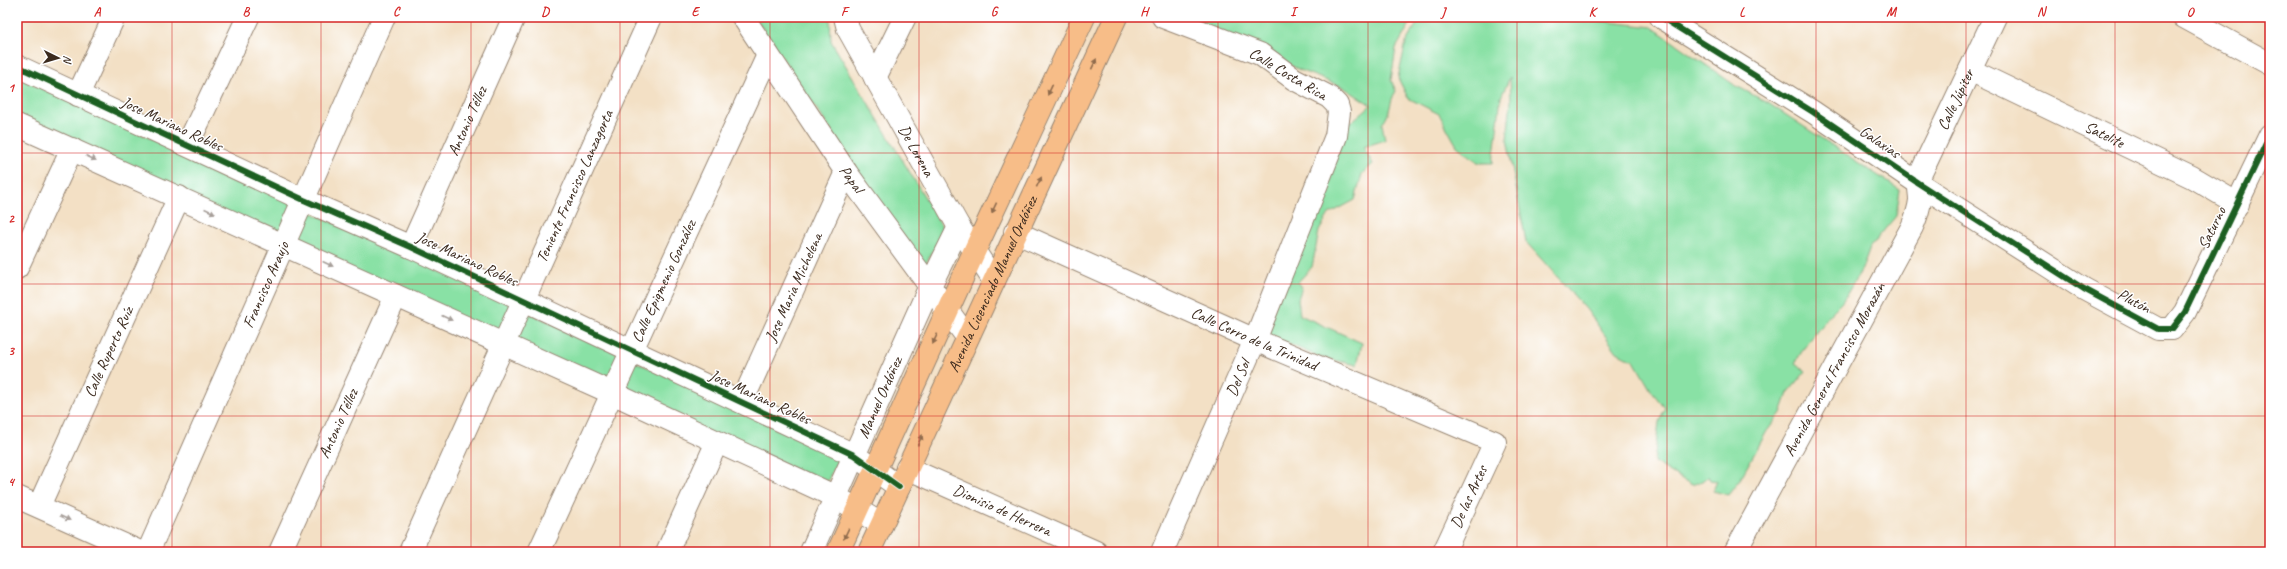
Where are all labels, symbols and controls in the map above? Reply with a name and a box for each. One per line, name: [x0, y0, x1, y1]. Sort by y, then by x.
text: A: [94, 4, 102, 20]
text: B: [243, 4, 251, 20]
text: C: [393, 4, 401, 20]
text: D: [541, 4, 550, 20]
text: E: [692, 4, 701, 20]
text: F: [841, 4, 850, 20]
text: G: [991, 4, 999, 20]
text: H: [1140, 4, 1150, 20]
text: I: [1290, 4, 1299, 20]
text: J: [1440, 4, 1447, 20]
text: K: [1589, 4, 1599, 20]
text: L: [1739, 4, 1746, 20]
text: M: [1886, 4, 1897, 20]
text: N: [2037, 4, 2048, 20]
text: O: [2187, 4, 2196, 20]
north arrow: [38, 38, 78, 78]
street label: Calle Costa Rica: [1246, 43, 1332, 106]
text: N: [61, 55, 75, 65]
one-way arrow: [1091, 59, 1097, 70]
street label: Calle Júpiter: [1933, 65, 1979, 133]
text: 1: [8, 80, 16, 96]
street label: Antonio Téllez: [443, 82, 492, 159]
one-way arrow: [1047, 85, 1053, 96]
street label: Jose Mariano Robles: [117, 91, 227, 157]
street label: Teniente Francisco Lanzagorta: [532, 106, 618, 266]
street label: Satelite: [2081, 117, 2129, 153]
street label: De Lorena: [894, 121, 939, 181]
street label: Galaxias: [1856, 121, 1905, 164]
one-way arrow: [86, 155, 97, 161]
street label: Papal: [835, 162, 870, 199]
one-way arrow: [1036, 177, 1042, 188]
street label: Avenida Licenciado Manuel Ordóñez: [943, 191, 1043, 375]
one-way arrow: [991, 202, 997, 214]
street label: Saturno: [2193, 202, 2231, 252]
one-way arrow: [204, 208, 215, 214]
text: 2: [8, 211, 15, 227]
street label: Calle Epigmenio González: [627, 215, 701, 346]
street label: Jose Mariano Robles: [412, 226, 522, 292]
street label: Jose Maria Michelena: [760, 228, 828, 345]
street label: Francisco Araujo: [238, 237, 294, 331]
one-way arrow: [323, 261, 334, 267]
street label: Avenida General Francisco Morazán: [1779, 278, 1890, 460]
street label: Plutón: [2114, 284, 2155, 318]
street label: Calle Ruperto Ruíz: [80, 302, 139, 400]
street label: Calle Cerro de la Trinidad: [1188, 303, 1323, 376]
one-way arrow: [441, 315, 452, 321]
one-way arrow: [932, 334, 938, 345]
text: 3: [8, 343, 15, 359]
street label: Manuel Ordóñez: [853, 352, 908, 441]
street label: Del Sol: [1222, 354, 1256, 399]
street label: Jose Mariano Robles: [705, 364, 815, 430]
street label: Antonio Téllez: [314, 385, 363, 461]
one-way arrow: [917, 435, 923, 446]
street label: De las Artes: [1446, 461, 1493, 531]
text: 4: [8, 474, 16, 490]
street label: Dionisio de Herrera: [950, 480, 1055, 541]
one-way arrow: [60, 515, 71, 521]
one-way arrow: [843, 528, 849, 540]

